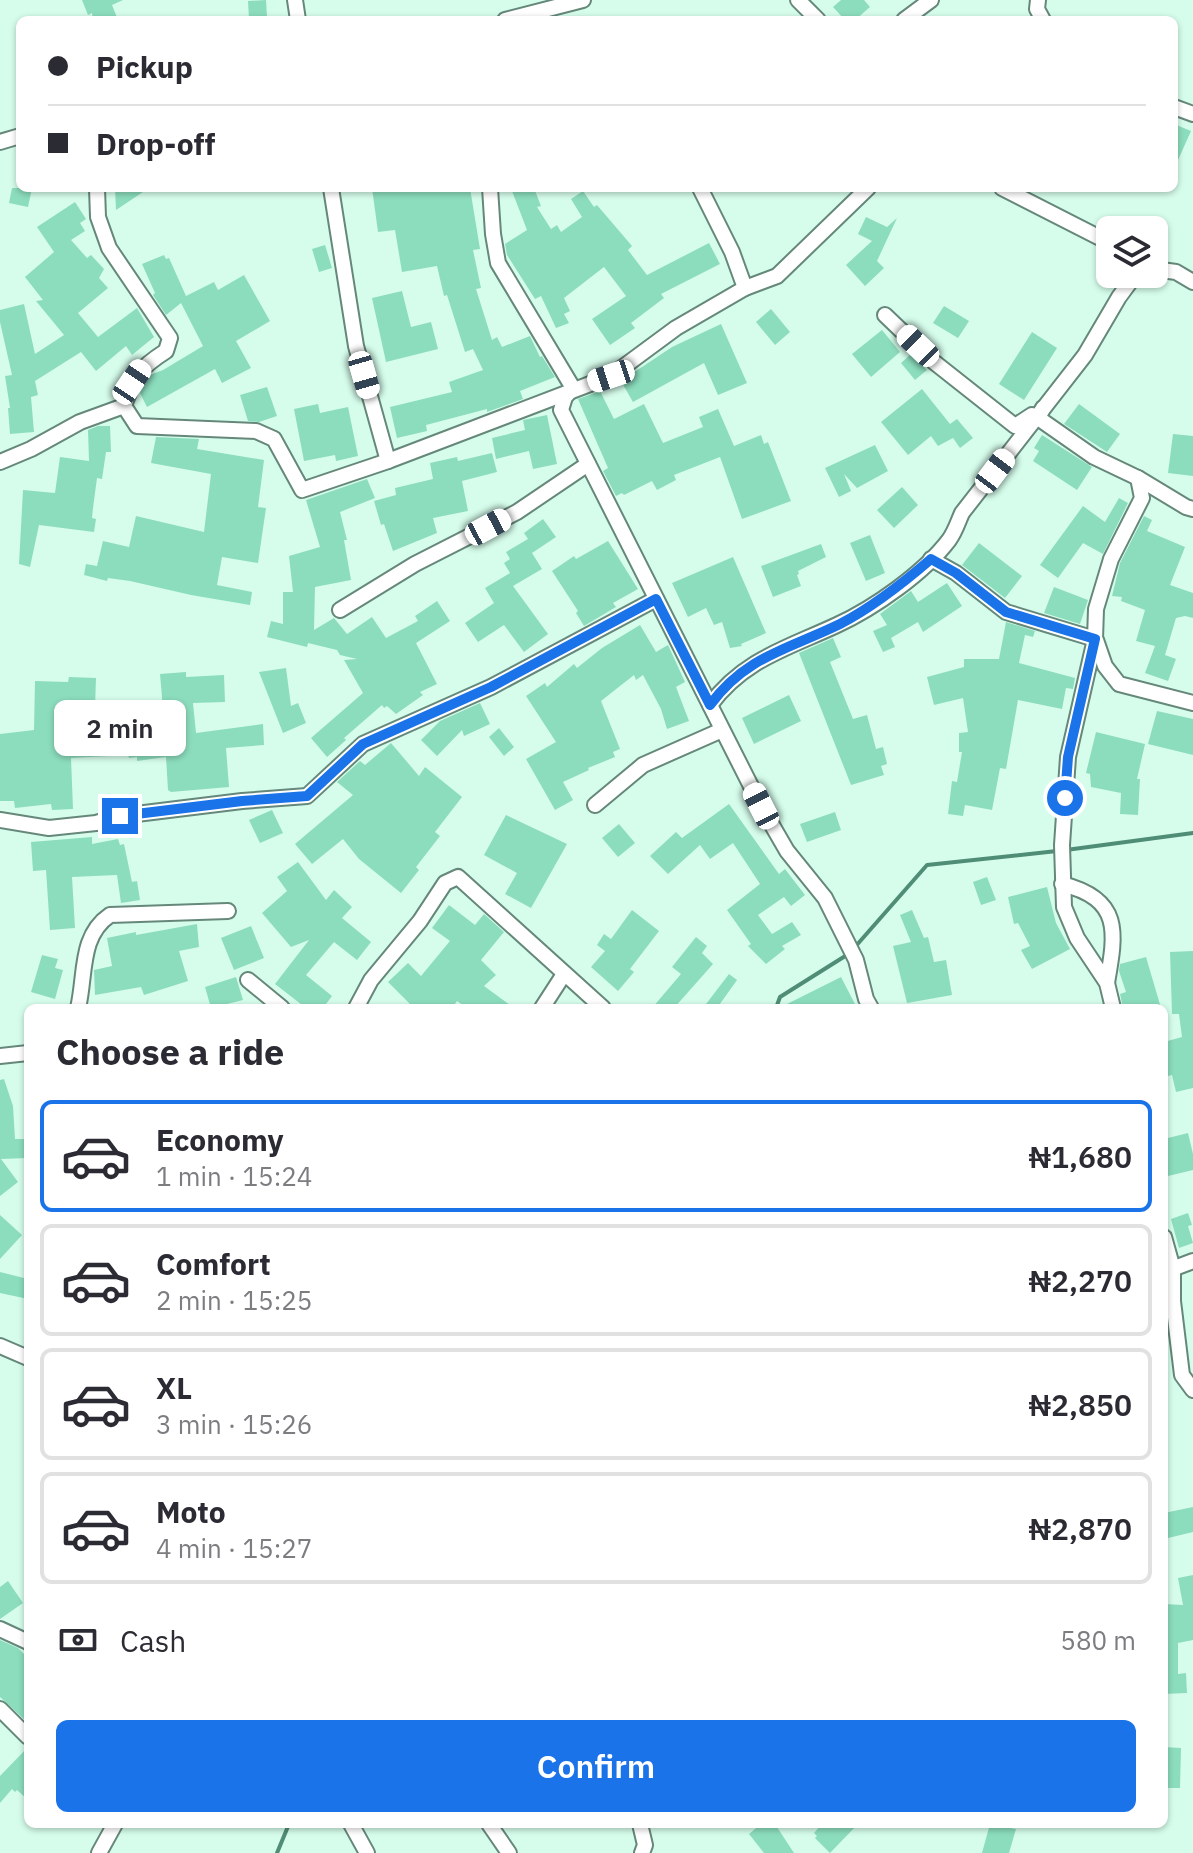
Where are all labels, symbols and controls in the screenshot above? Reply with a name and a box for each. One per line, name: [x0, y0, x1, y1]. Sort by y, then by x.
text: Pickup: [96, 47, 193, 86]
text: Drop-off: [96, 124, 215, 163]
map controls: [1096, 216, 1168, 288]
button: layers: [1096, 216, 1168, 288]
car: [892, 321, 944, 371]
car: [346, 349, 382, 401]
car: [109, 355, 155, 409]
car: [584, 357, 638, 395]
car: [971, 445, 1019, 497]
car: [461, 505, 515, 549]
callout: 2 min: [54, 700, 186, 756]
text: 2 min: [86, 711, 154, 745]
car: [739, 779, 783, 833]
route start: [1047, 780, 1083, 816]
route end: [102, 798, 138, 834]
text: Choose a ride: [56, 1028, 284, 1075]
icon: car: [60, 1120, 132, 1192]
text: Economy: [156, 1120, 284, 1159]
text: ₦1,680: [1028, 1137, 1132, 1176]
text: 1 min · 15:24: [156, 1159, 312, 1193]
icon: car: [60, 1244, 132, 1316]
text: Comfort: [156, 1244, 271, 1283]
text: ₦2,270: [1028, 1261, 1132, 1300]
text: 2 min · 15:25: [156, 1283, 312, 1317]
icon: car: [60, 1368, 132, 1440]
text: XL: [156, 1368, 192, 1407]
text: ₦2,850: [1028, 1385, 1132, 1424]
text: 3 min · 15:26: [156, 1407, 312, 1441]
icon: car: [60, 1492, 132, 1564]
text: Moto: [156, 1492, 226, 1531]
text: ₦2,870: [1028, 1509, 1132, 1548]
text: 4 min · 15:27: [156, 1531, 312, 1565]
icon: cash: [56, 1618, 100, 1662]
text: Cash: [120, 1621, 186, 1660]
text: 580 m: [1060, 1623, 1136, 1657]
button: Confirm: [56, 1720, 1136, 1812]

